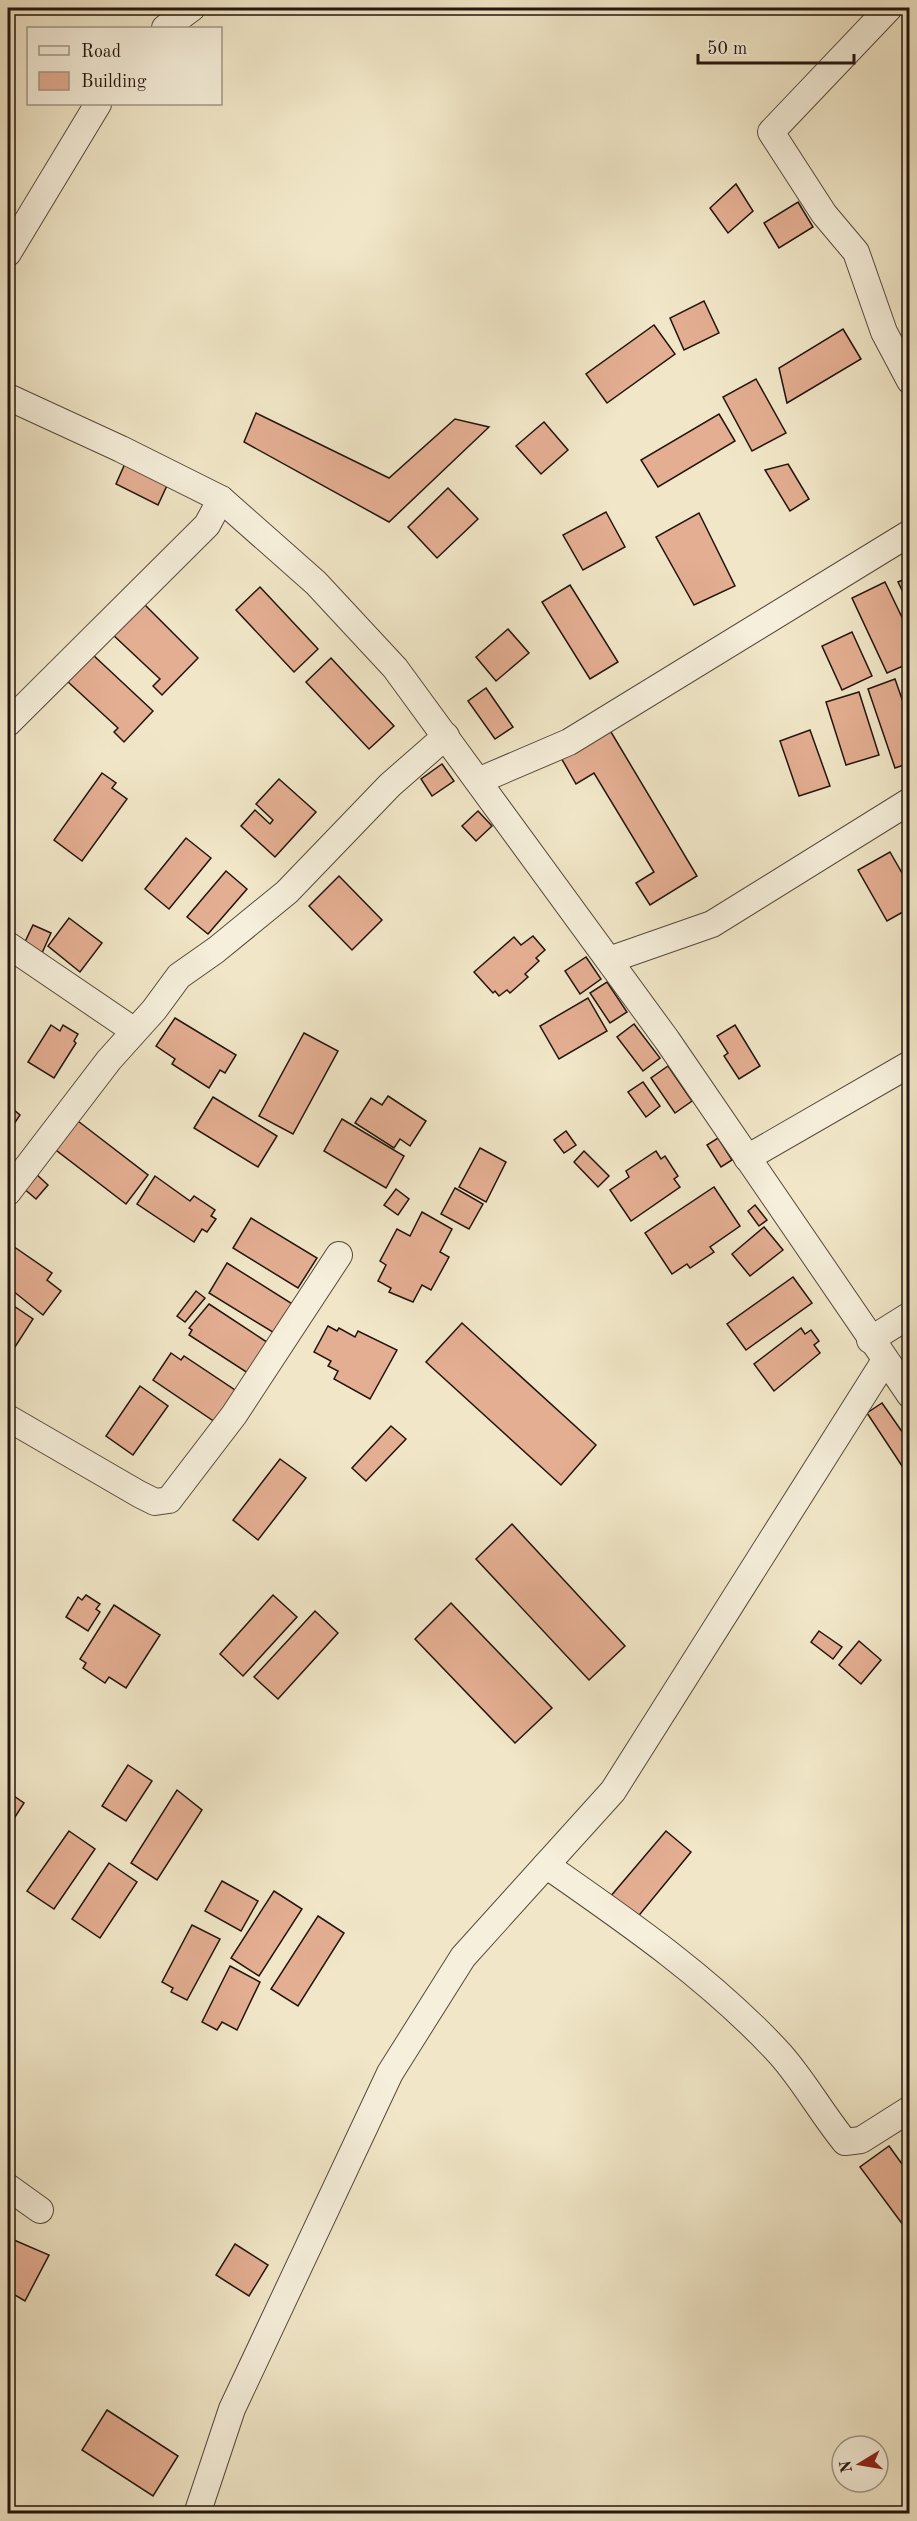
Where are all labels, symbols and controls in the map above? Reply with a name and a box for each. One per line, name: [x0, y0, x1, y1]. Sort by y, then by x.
legend: [27, 27, 222, 105]
scale bar: [698, 27, 854, 65]
text: 50 m: [707, 40, 747, 58]
text: Road: [81, 43, 121, 61]
text: Building: [81, 73, 147, 91]
north arrow: [830, 2434, 890, 2494]
text: N: [838, 2458, 856, 2474]

